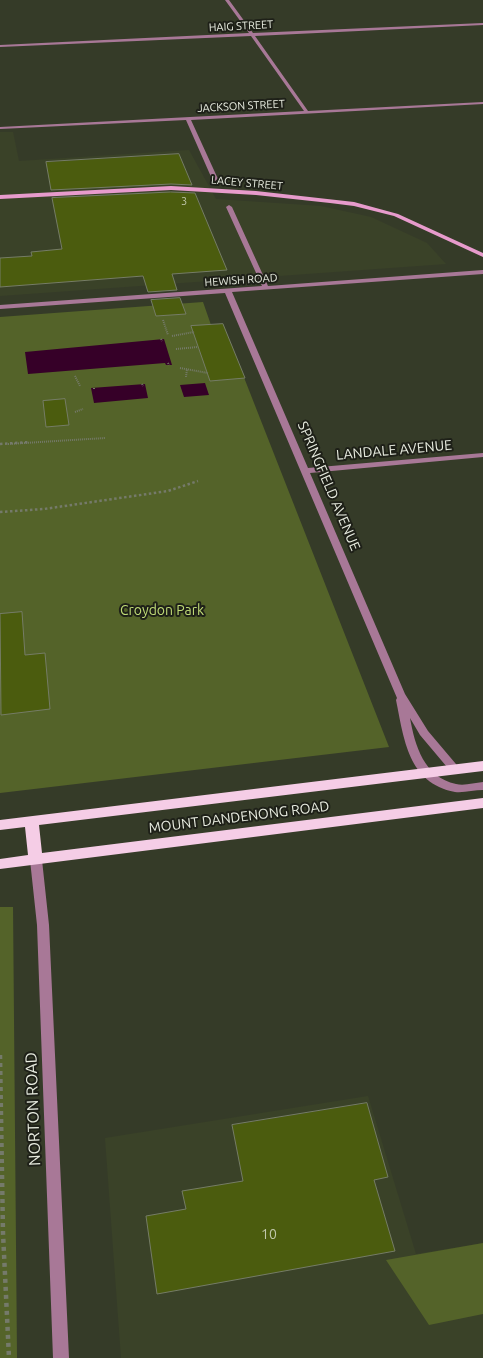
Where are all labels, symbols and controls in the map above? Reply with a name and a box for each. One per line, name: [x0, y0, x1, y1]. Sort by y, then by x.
street label: HAIG STREET: [208, 18, 274, 34]
street label: JACKSON STREET: [197, 97, 285, 115]
street label: LACEY STREET: [211, 173, 283, 193]
house number: 3: [181, 194, 187, 208]
street label: HEWISH ROAD: [204, 271, 278, 289]
street label: SPRINGFIELD AVENUE: [294, 419, 364, 553]
street label: LANDALE AVENUE: [335, 437, 453, 463]
park label: Croydon Park: [120, 602, 204, 618]
street label: MOUNT DANDENONG ROAD: [148, 798, 330, 836]
street label: NORTON ROAD: [21, 1052, 45, 1166]
house number: 10: [261, 1226, 277, 1242]

